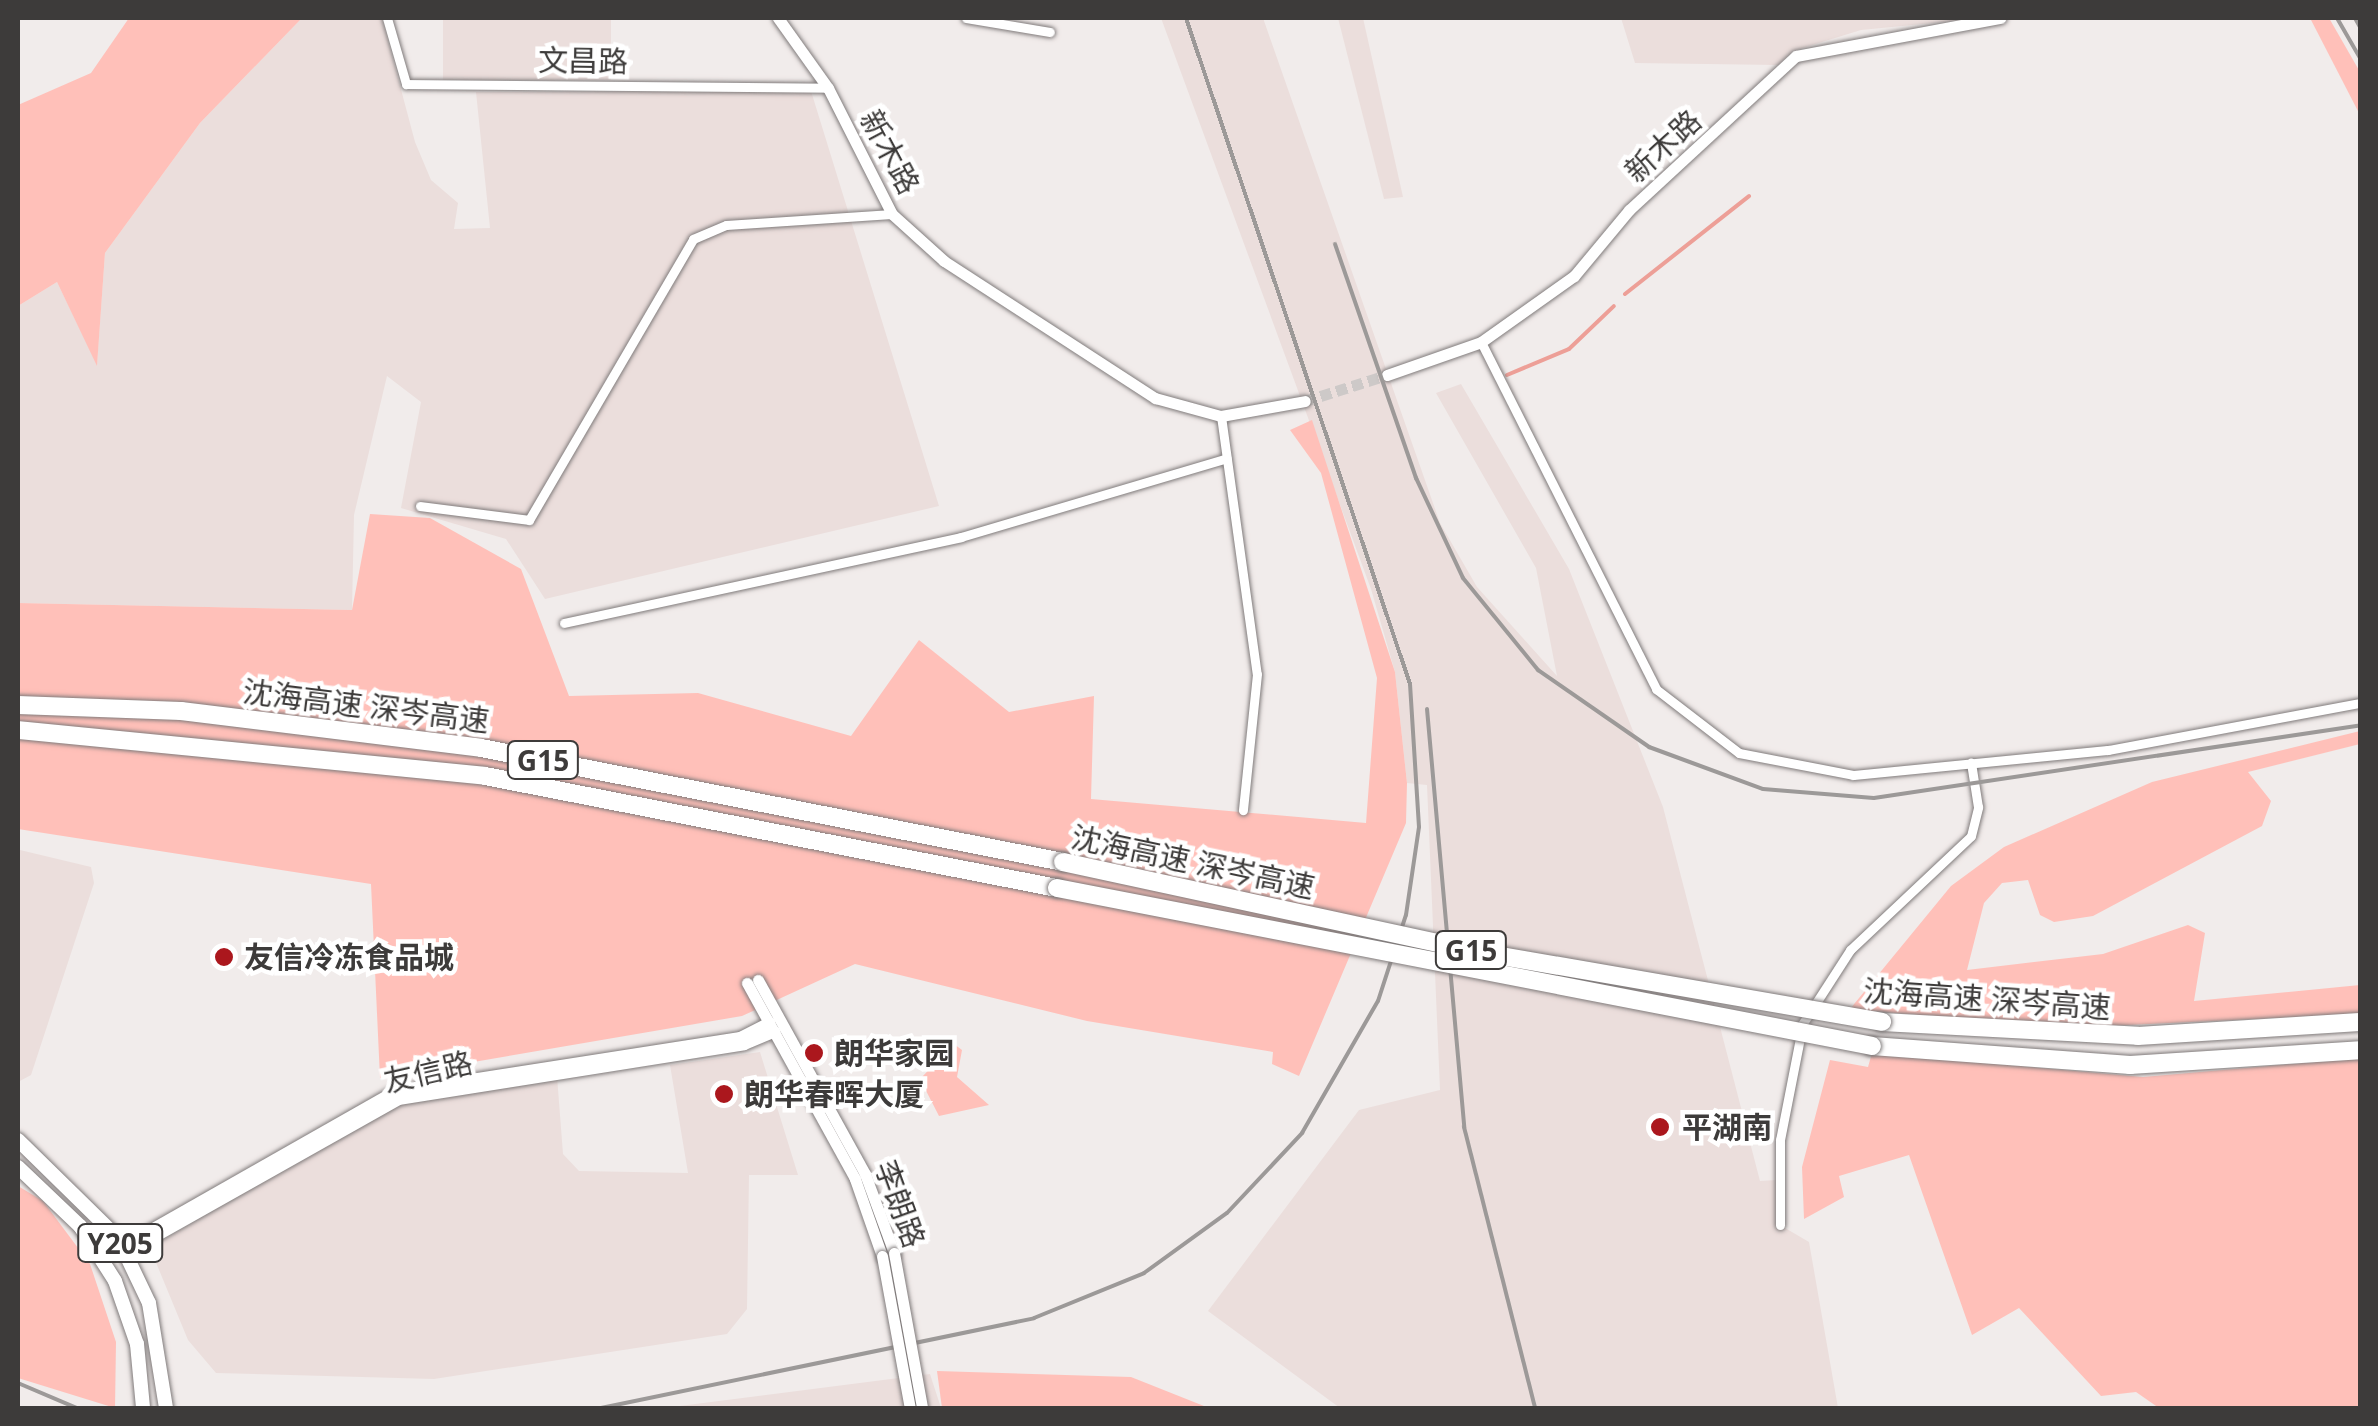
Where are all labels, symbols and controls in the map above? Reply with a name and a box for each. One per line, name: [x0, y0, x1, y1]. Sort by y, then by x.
street label: 文昌路: [538, 42, 628, 80]
street label: 新木路: [1618, 103, 1708, 189]
street label: 新木路: [853, 104, 927, 200]
street label: 沈海高速 深岑高速: [241, 673, 491, 739]
road number: G15: [506, 737, 580, 783]
street label: 沈海高速 深岑高速: [1068, 819, 1318, 905]
road number: G15: [1434, 927, 1508, 973]
place label: 友信冷冻食品城: [244, 939, 454, 975]
marker: 友信冷冻食品城: [213, 946, 235, 968]
street label: 沈海高速 深岑高速: [1862, 972, 2112, 1026]
place label: 朗华家园: [834, 1035, 954, 1071]
marker: 朗华家园: [803, 1042, 825, 1064]
street label: 友信路: [380, 1044, 476, 1100]
place label: 朗华春晖大厦: [744, 1076, 924, 1112]
marker: 朗华春晖大厦: [713, 1083, 735, 1105]
place label: 平湖南: [1682, 1109, 1772, 1145]
marker: 平湖南: [1647, 1114, 1673, 1140]
street label: 李朗路: [868, 1156, 932, 1252]
road number: Y205: [75, 1220, 165, 1266]

